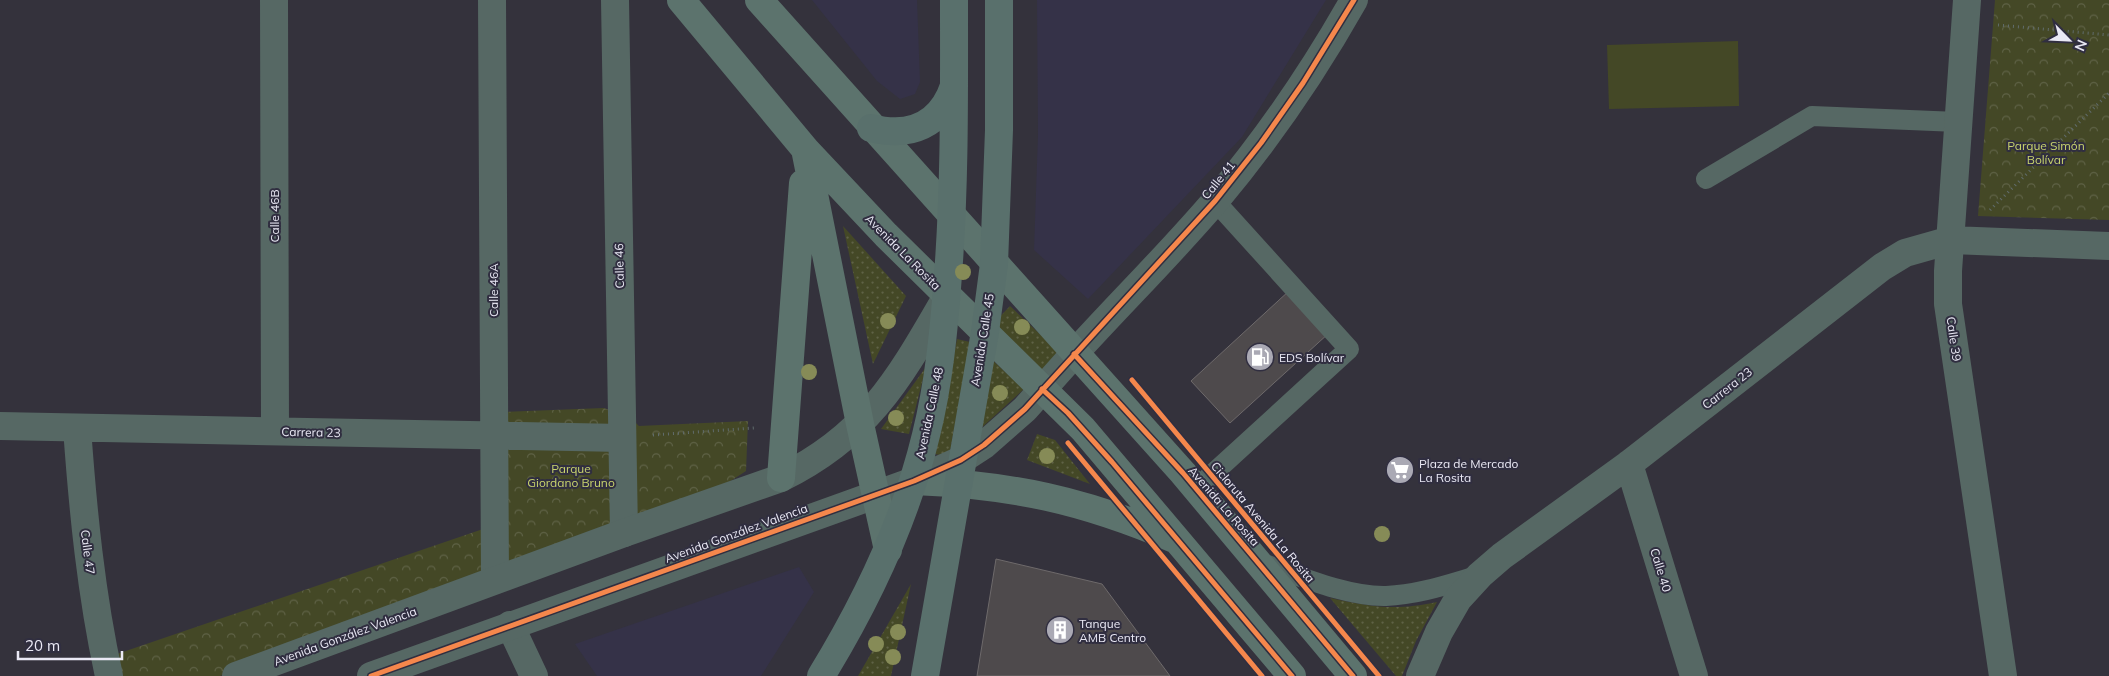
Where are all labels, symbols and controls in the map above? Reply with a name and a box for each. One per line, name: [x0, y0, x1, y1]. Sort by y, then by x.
north arrow: [2044, 15, 2094, 65]
text: N: [2071, 37, 2091, 54]
park label: Parque Simón Bolívar: [2007, 138, 2085, 167]
street label: Calle 41: [1198, 158, 1238, 202]
street label: Calle 46B: [267, 189, 282, 243]
street label: Avenida La Rosita: [862, 211, 944, 293]
street label: Calle 46: [611, 243, 627, 289]
street label: Calle 46A: [486, 263, 501, 317]
street label: Avenida Calle 45: [967, 293, 997, 387]
street label: Calle 39: [1943, 316, 1965, 362]
fuel station icon: EDS Bolívar: [1245, 342, 1275, 372]
place label: EDS Bolívar: [1279, 350, 1345, 365]
street label: Carrera 23: [1699, 364, 1755, 412]
street label: Avenida Calle 48: [912, 366, 946, 460]
street label: Carrera 23: [281, 424, 341, 440]
supermarket icon: Plaza de Mercado La Rosita: [1385, 455, 1415, 485]
place label: Plaza de Mercado La Rosita: [1419, 456, 1519, 485]
street label: Cicloruta Avenida La Rosita: [1208, 458, 1318, 586]
park label: Parque Giordano Bruno: [527, 461, 615, 490]
street label: Avenida La Rosita: [1185, 463, 1263, 549]
street label: Avenida González Valencia: [663, 500, 809, 566]
street label: Calle 47: [78, 529, 98, 575]
street label: Calle 40: [1647, 546, 1675, 594]
street label: Avenida González Valencia: [272, 603, 418, 669]
building icon: Tanque AMB Centro: [1045, 615, 1075, 645]
place label: Tanque AMB Centro: [1079, 616, 1146, 645]
scale bar: [18, 628, 121, 660]
text: 20 m: [25, 636, 60, 655]

